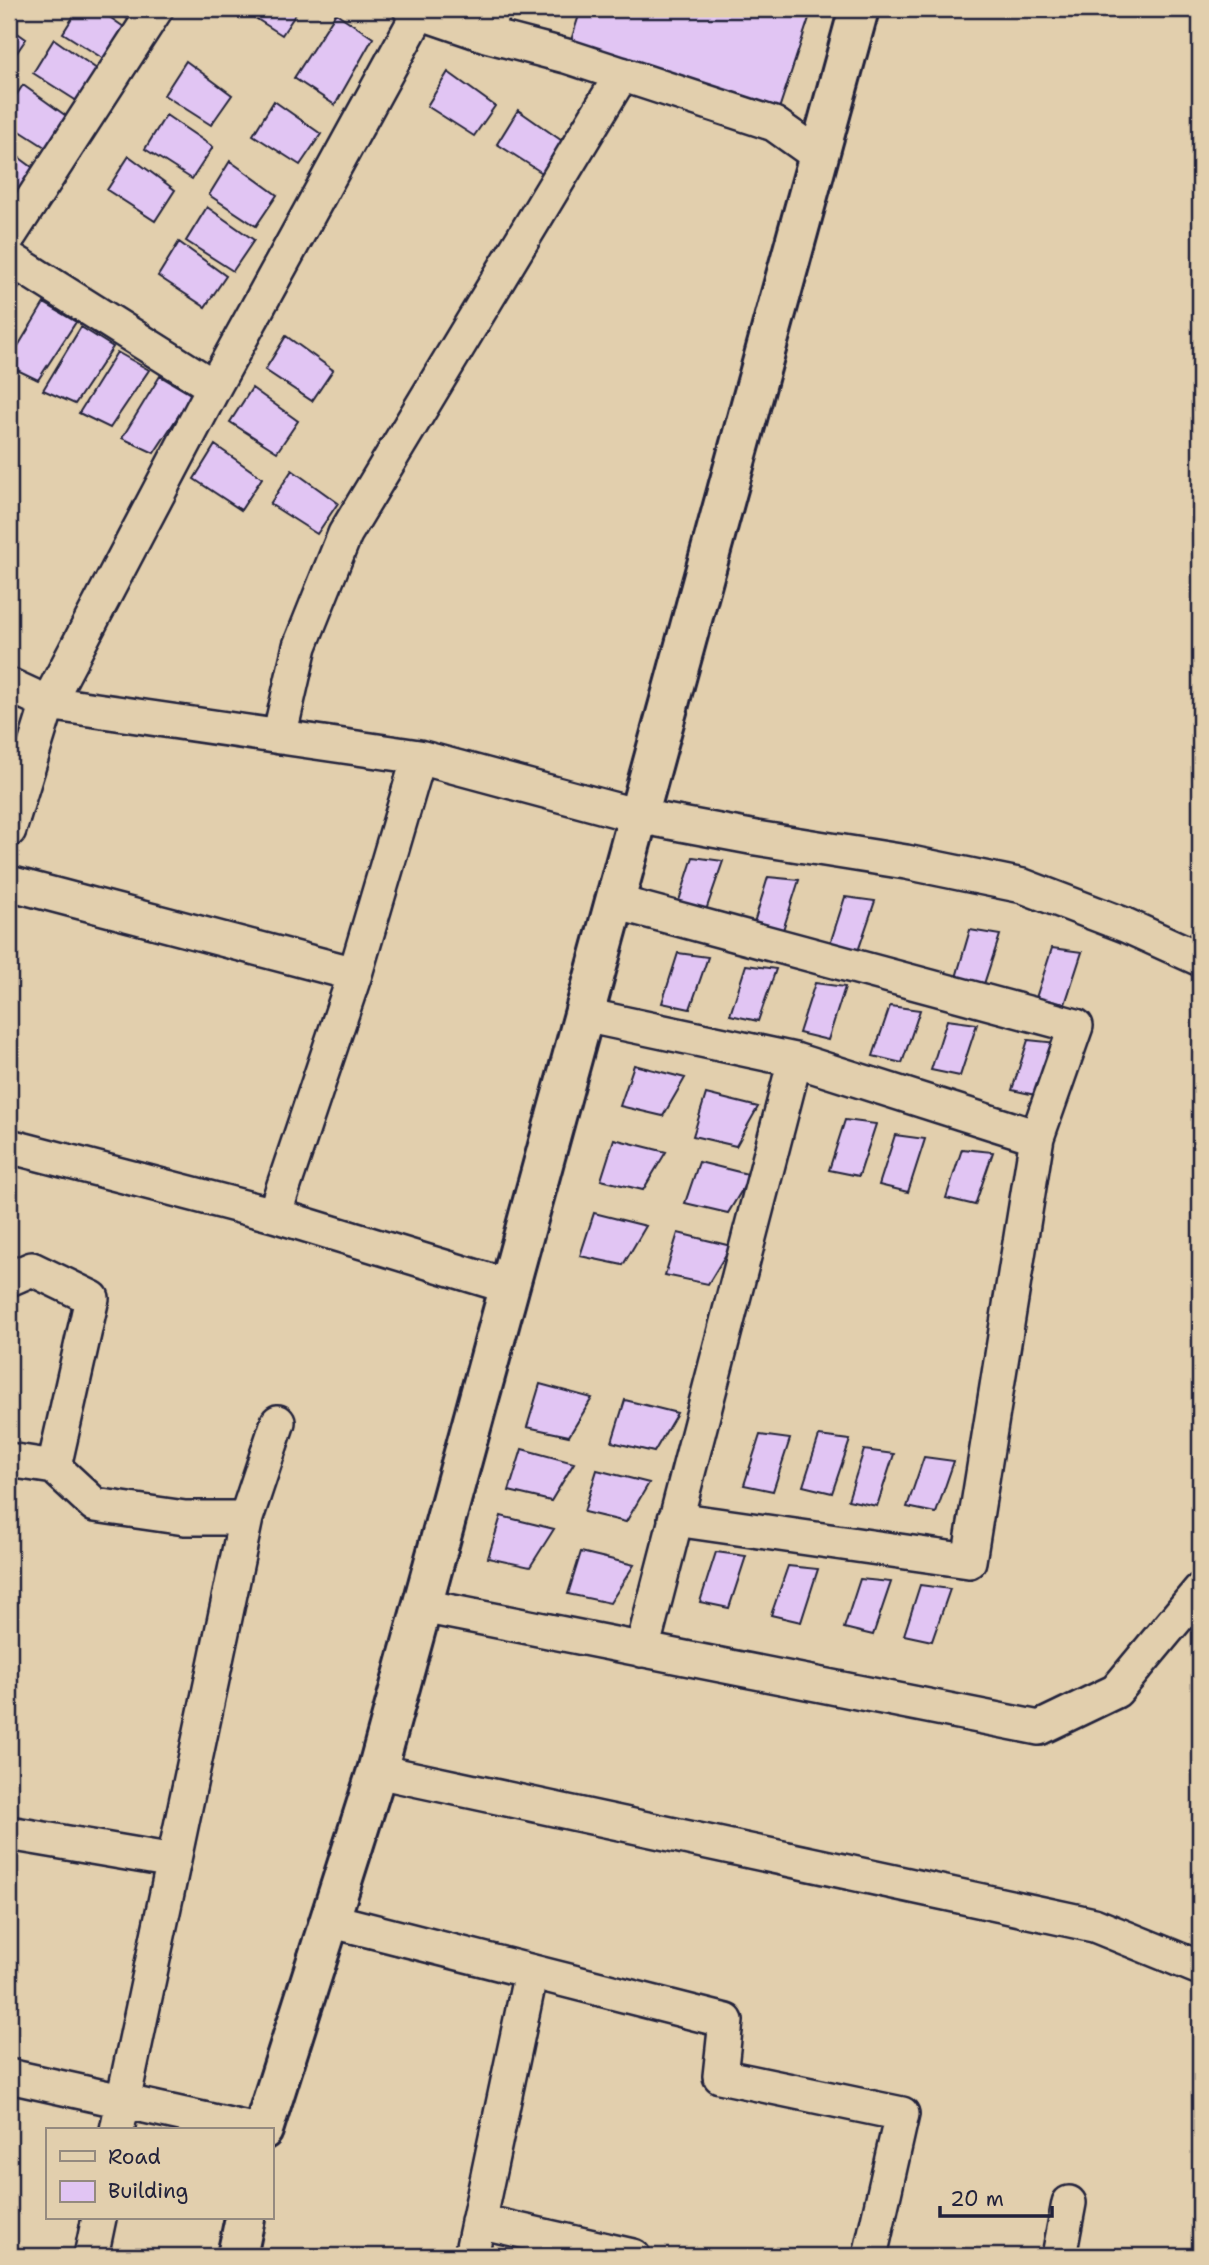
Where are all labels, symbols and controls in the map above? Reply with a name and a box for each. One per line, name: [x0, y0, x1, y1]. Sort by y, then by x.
legend: [46, 2128, 273, 2220]
text: Road: [108, 2143, 161, 2171]
scale bar: [940, 2174, 1052, 2218]
text: Building: [108, 2177, 188, 2205]
text: 20 m: [950, 2185, 1004, 2213]

